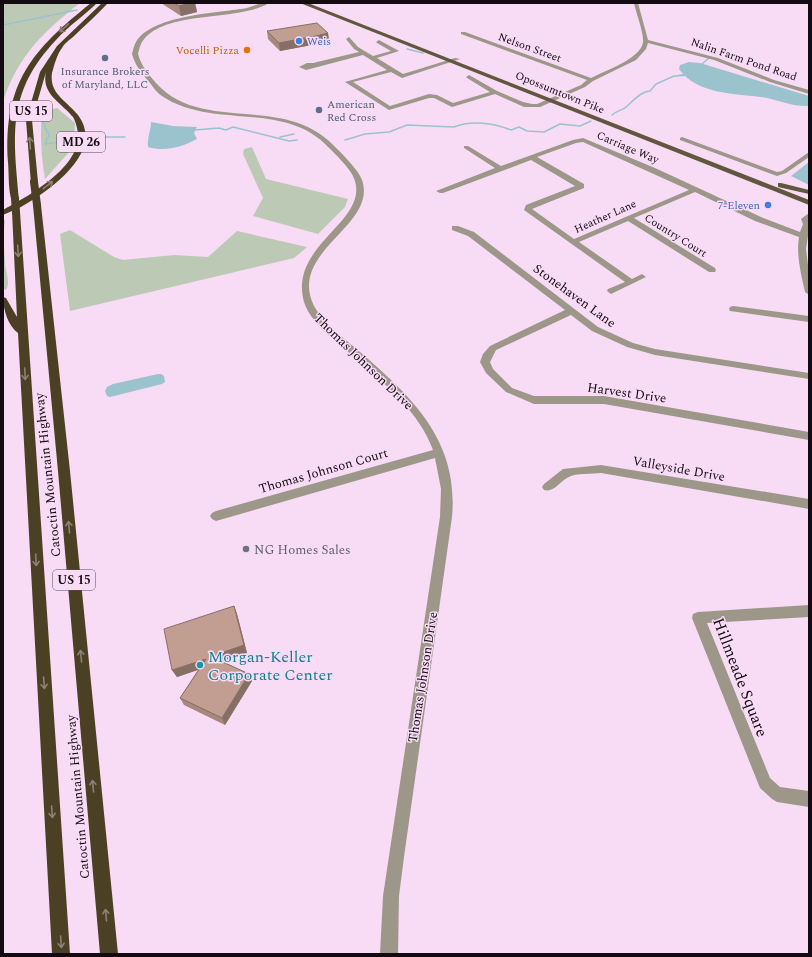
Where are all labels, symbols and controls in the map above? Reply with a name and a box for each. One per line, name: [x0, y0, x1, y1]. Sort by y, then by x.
one-way arrow: [59, 23, 69, 32]
street label: Nelson Street: [496, 28, 564, 67]
place label: Weis: [307, 33, 331, 50]
street label: Nalin Farm Pond Road: [689, 33, 799, 86]
marker: Weis: [294, 36, 304, 46]
place label: Vocelli Pizza: [176, 42, 240, 59]
marker: Vocelli Pizza: [242, 45, 252, 55]
marker: Insurance Brokers of Maryland, LLC: [100, 53, 110, 63]
place label: Insurance Brokers of Maryland, LLC: [60, 63, 150, 93]
street label: Opossumtown Pike: [513, 67, 607, 118]
place label: American Red Cross: [327, 96, 376, 126]
road number: US 15: [10, 101, 52, 121]
marker: American Red Cross: [314, 105, 324, 115]
street label: Carriage Way: [594, 127, 662, 168]
road number: MD 26: [57, 132, 105, 152]
one-way arrow: [27, 137, 34, 150]
one-way arrow: [43, 181, 54, 190]
street label: Heather Lane: [571, 195, 639, 238]
place label: 7-Eleven: [718, 197, 760, 214]
marker: 7-Eleven: [763, 200, 773, 210]
street label: Country Court: [641, 209, 711, 262]
one-way arrow: [15, 244, 22, 257]
street label: Stonehaven Lane: [529, 259, 620, 333]
street label: Thomas Johnson Drive: [309, 309, 418, 415]
one-way arrow: [22, 367, 29, 380]
street label: Harvest Drive: [586, 378, 668, 408]
street label: Catoctin Mountain Highway: [29, 391, 67, 558]
street label: Thomas Johnson Court: [256, 443, 391, 499]
street label: Valleyside Drive: [631, 451, 727, 487]
one-way arrow: [65, 521, 73, 534]
place label: NG Homes Sales: [254, 540, 351, 560]
marker: NG Homes Sales: [241, 544, 251, 554]
one-way arrow: [33, 553, 40, 566]
road number: US 15: [53, 570, 95, 590]
street label: Thomas Johnson Drive: [403, 610, 443, 744]
street label: Hillmeade Square: [706, 614, 774, 741]
place label: Morgan-Keller Corporate Center: [208, 645, 333, 687]
one-way arrow: [78, 650, 85, 663]
marker: Morgan-Keller Corporate Center: [195, 660, 205, 670]
one-way arrow: [40, 676, 47, 689]
street label: Catoctin Mountain Highway: [61, 713, 95, 880]
one-way arrow: [90, 780, 97, 793]
one-way arrow: [49, 805, 56, 818]
one-way arrow: [102, 909, 109, 922]
one-way arrow: [57, 935, 64, 948]

